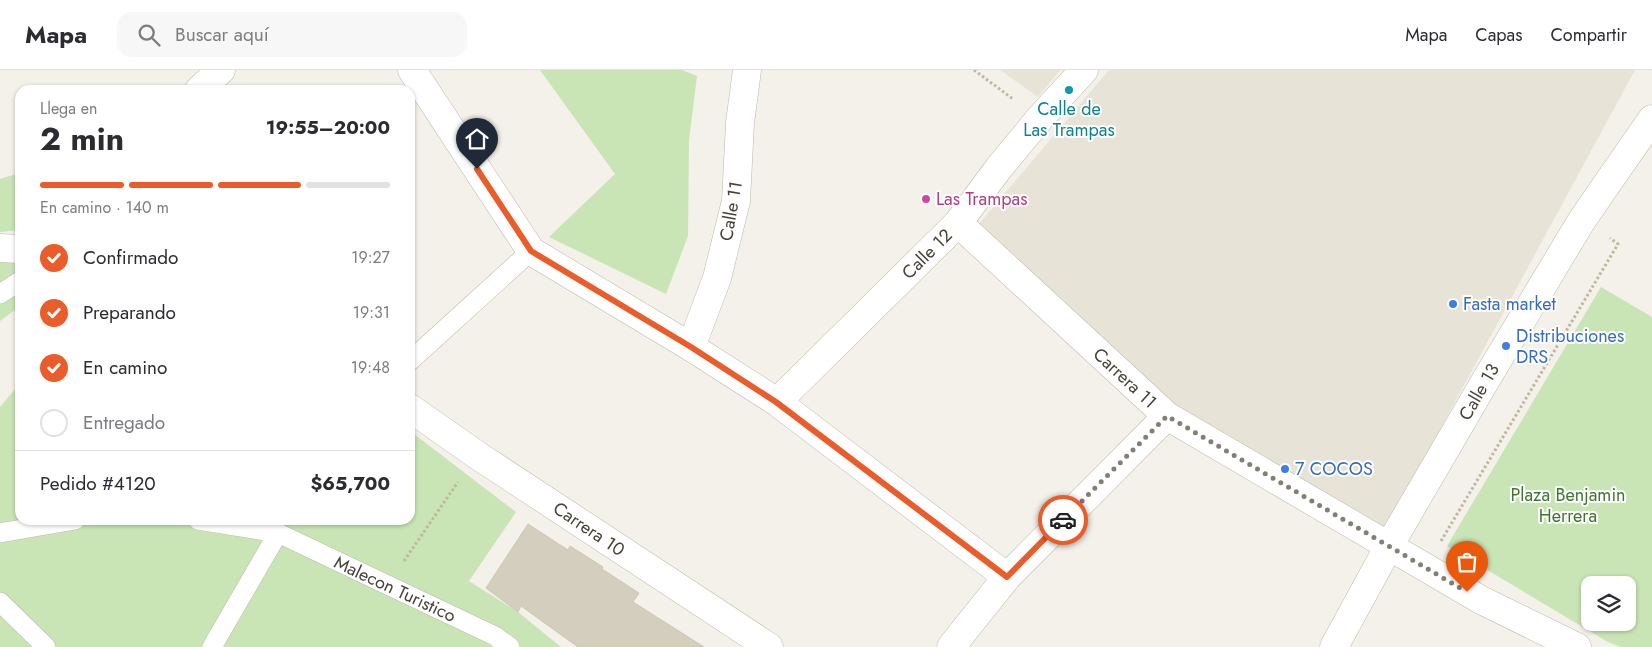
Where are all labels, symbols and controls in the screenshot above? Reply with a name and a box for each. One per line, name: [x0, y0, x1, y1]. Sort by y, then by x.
search box: [117, 12, 467, 57]
text: Mapa: [25, 17, 87, 52]
icon: search: [135, 21, 163, 49]
text: Buscar aquí: [175, 21, 269, 48]
text: Mapa: [1405, 22, 1447, 48]
text: Capas: [1475, 22, 1523, 48]
text: Compartir: [1551, 22, 1627, 48]
marker: Calle de Las Trampas: [1063, 84, 1075, 96]
place label: Calle de Las Trampas: [1023, 96, 1115, 143]
text: Llega en: [40, 97, 97, 120]
text: 19:55–20:00: [266, 114, 390, 141]
text: 2 min: [40, 116, 124, 162]
pin: [456, 118, 498, 169]
icon: home: [463, 125, 491, 153]
street label: Calle 11: [713, 179, 749, 243]
place label: Las Trampas: [936, 186, 1027, 212]
marker: Las Trampas: [920, 193, 932, 205]
text: En camino · 140 m: [40, 196, 169, 219]
street label: Calle 12: [896, 223, 958, 285]
icon: check: [40, 244, 68, 272]
text: Confirmado: [83, 244, 178, 271]
text: 19:27: [351, 246, 390, 269]
place label: Fasta market: [1463, 291, 1557, 317]
marker: Fasta market: [1447, 298, 1459, 310]
icon: check: [40, 299, 68, 327]
text: Preparando: [83, 299, 176, 326]
text: 19:31: [353, 301, 390, 324]
place label: Distribuciones DRS: [1516, 323, 1624, 370]
marker: Distribuciones DRS: [1500, 340, 1512, 352]
street label: Carrera 11: [1087, 342, 1163, 414]
icon: check: [40, 354, 68, 382]
text: En camino: [83, 354, 167, 381]
text: 19:48: [351, 356, 390, 379]
street label: Calle 13: [1452, 359, 1506, 425]
text: Entregado: [83, 409, 165, 436]
place label: 7 COCOS: [1295, 456, 1373, 482]
marker: 7 COCOS: [1279, 463, 1291, 475]
text: Pedido #4120: [40, 470, 156, 497]
text: $65,700: [310, 470, 390, 497]
park label: Plaza Benjamin Herrera: [1510, 482, 1626, 529]
street label: Carrera 10: [548, 495, 630, 563]
courier: [1038, 495, 1088, 545]
icon: car: [1049, 506, 1077, 534]
pin: [1446, 541, 1488, 592]
icon: bag: [1453, 548, 1481, 576]
street label: Malecon Turistico: [330, 549, 460, 629]
map controls: [1581, 576, 1636, 631]
button: layers: [1581, 576, 1636, 631]

